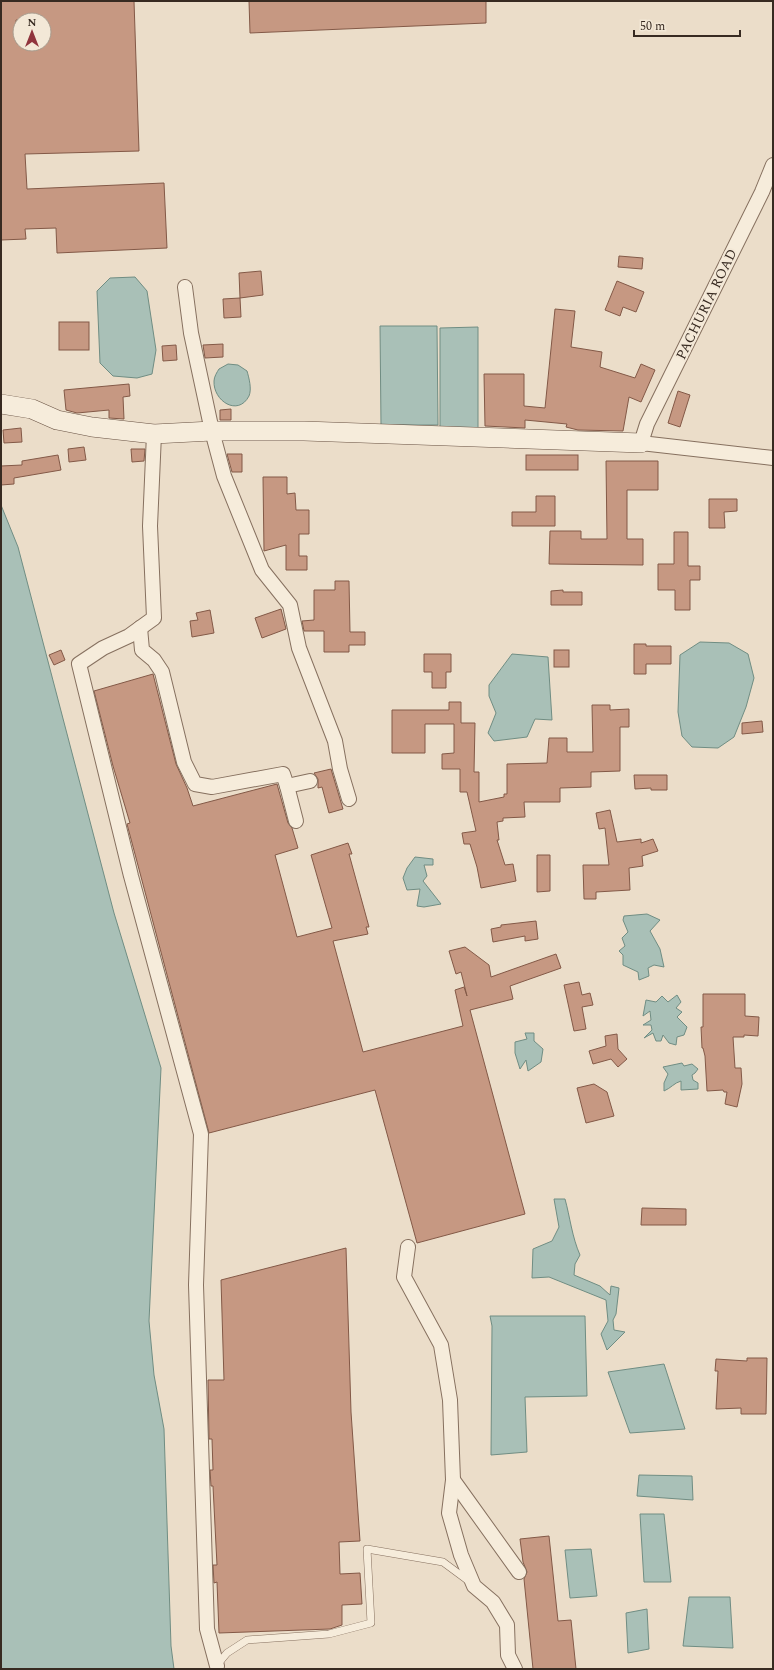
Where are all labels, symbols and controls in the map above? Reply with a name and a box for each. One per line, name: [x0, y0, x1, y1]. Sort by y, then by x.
north arrow: [12, 12, 52, 52]
scale bar: [634, 12, 740, 38]
text: N: [28, 14, 37, 31]
text: 50 m: [640, 17, 665, 36]
street label: PACHURIA ROAD: [671, 245, 742, 363]

